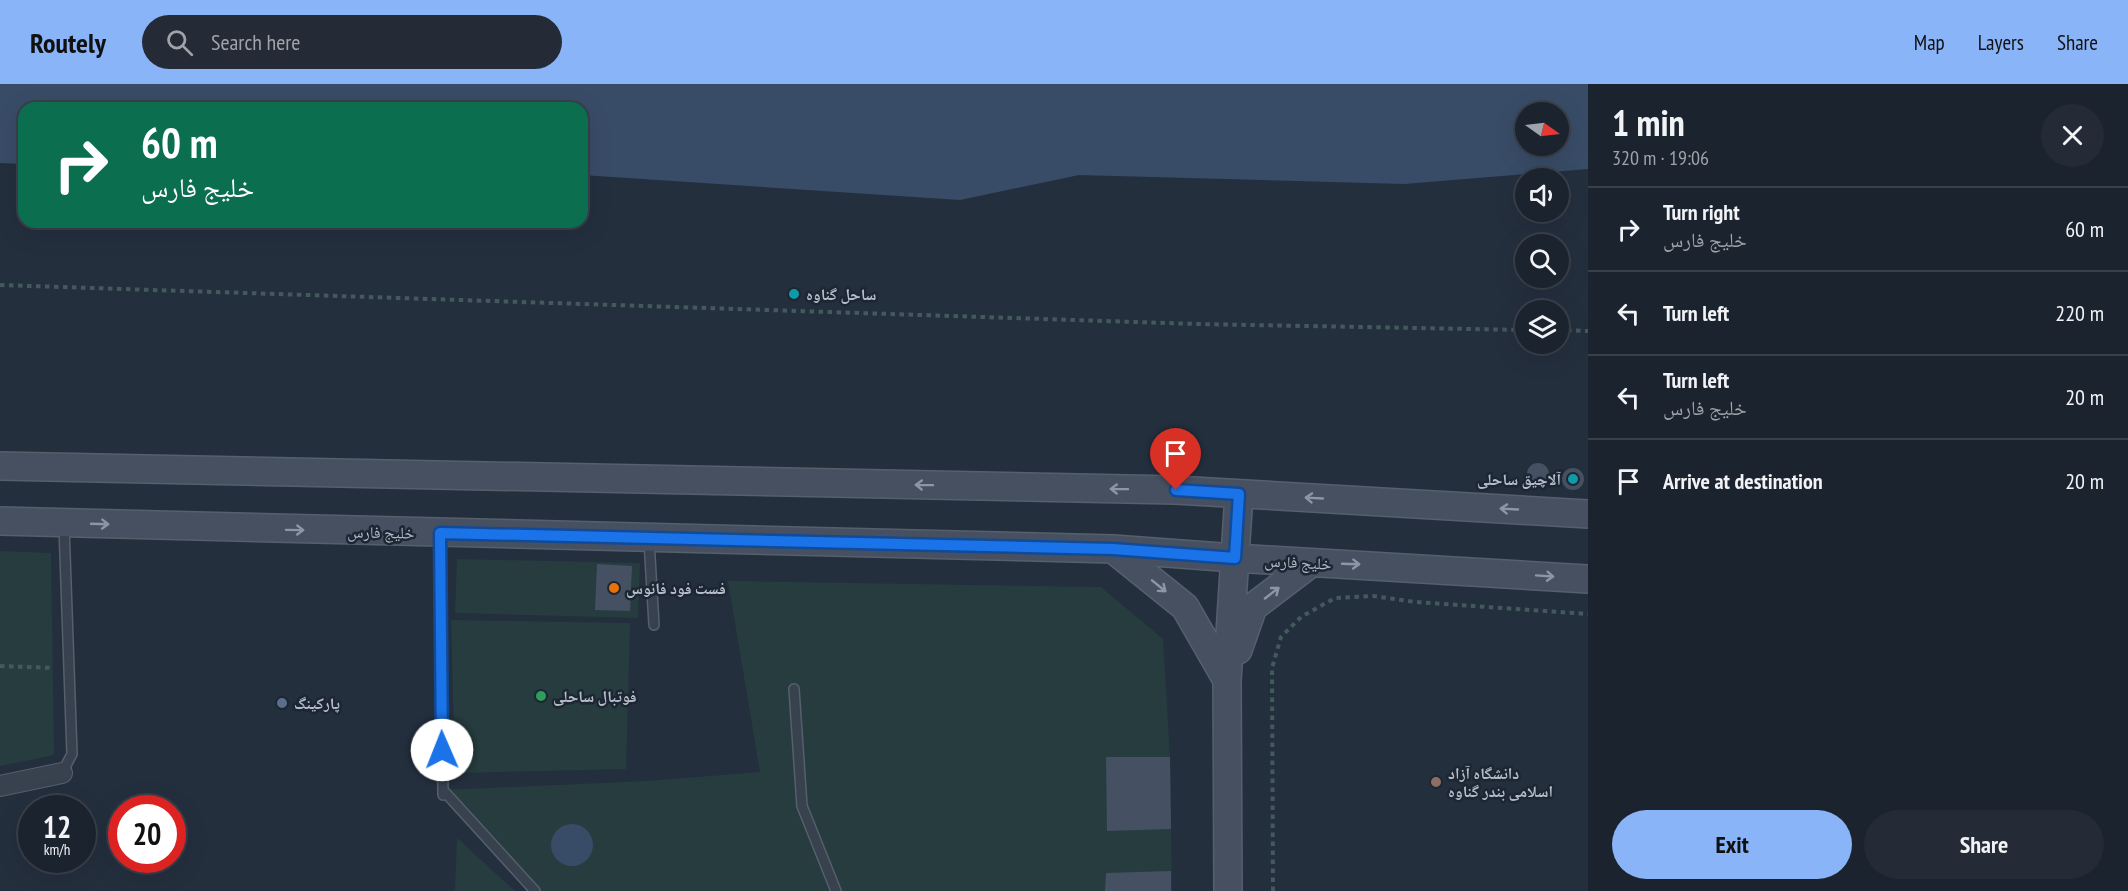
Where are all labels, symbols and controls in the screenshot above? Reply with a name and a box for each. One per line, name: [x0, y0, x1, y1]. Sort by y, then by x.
search box: [142, 15, 562, 69]
text: Routely: [30, 24, 106, 61]
icon: search: [163, 26, 196, 59]
text: Search here: [211, 28, 300, 56]
text: Map: [1914, 29, 1945, 56]
text: Layers: [1978, 29, 2024, 56]
text: Share: [2057, 29, 2098, 56]
text: 1 min: [1612, 99, 1685, 146]
north arrow: [1515, 102, 1569, 156]
map controls: [1515, 102, 1569, 354]
button: close: [2041, 104, 2104, 167]
text: 60 m: [141, 115, 218, 170]
icon: right: [42, 126, 120, 204]
text: 320 m · 19:06: [1612, 145, 1709, 171]
button: sound: [1515, 168, 1569, 222]
text: خلیج فارس: [141, 170, 254, 204]
text: Turn right: [1663, 198, 1740, 226]
icon: right: [1612, 213, 1645, 246]
text: 60 m: [2065, 215, 2104, 243]
text: خلیج فارس: [1663, 227, 1747, 253]
button: search: [1515, 234, 1569, 288]
place label: ساحل گناوه: [806, 284, 876, 304]
marker: ساحل گناوه: [787, 287, 801, 301]
icon: left: [1612, 297, 1645, 330]
text: Turn left: [1663, 299, 1729, 327]
text: 220 m: [2055, 299, 2104, 327]
button: layers: [1515, 300, 1569, 354]
text: Turn left: [1663, 366, 1729, 394]
icon: left: [1612, 381, 1645, 414]
text: 20 m: [2065, 383, 2104, 411]
text: خلیج فارس: [1663, 395, 1747, 421]
pin: [1150, 428, 1201, 490]
icon: arrive: [1159, 437, 1192, 470]
icon: arrive: [1612, 465, 1645, 498]
text: Arrive at destination: [1663, 467, 1823, 495]
text: 20 m: [2065, 467, 2104, 495]
place label: آلاچیق ساحلی: [1477, 469, 1562, 489]
marker: آلاچیق ساحلی: [1566, 472, 1580, 486]
one-way arrow: [915, 479, 935, 491]
one-way arrow: [1110, 483, 1130, 495]
one-way arrow: [1304, 493, 1324, 504]
one-way arrow: [1499, 504, 1519, 515]
one-way arrow: [90, 519, 110, 530]
street label: خلیج فارس: [347, 521, 415, 544]
one-way arrow: [285, 524, 305, 535]
street label: خلیج فارس: [1264, 550, 1332, 575]
one-way arrow: [1340, 559, 1360, 570]
one-way arrow: [1535, 571, 1555, 582]
place label: فست فود فانوس: [626, 578, 726, 598]
one-way arrow: [1150, 579, 1166, 592]
marker: فست فود فانوس: [607, 581, 621, 595]
one-way arrow: [1264, 587, 1280, 600]
place label: فوتبال ساحلی: [553, 686, 637, 706]
marker: فوتبال ساحلی: [534, 689, 548, 703]
place label: پارکینگ: [294, 693, 340, 713]
marker: پارکینگ: [275, 696, 289, 710]
position arrow: [410, 718, 474, 782]
place label: دانشگاه آزاد اسلامی بندر گناوه: [1448, 763, 1553, 801]
marker: دانشگاه آزاد اسلامی بندر گناوه: [1429, 775, 1443, 789]
speed limit sign: 20: [108, 795, 186, 873]
text: 12: [43, 807, 71, 846]
button: Exit: [1612, 810, 1852, 879]
button: Share: [1864, 810, 2104, 879]
text: km/h: [44, 840, 70, 859]

